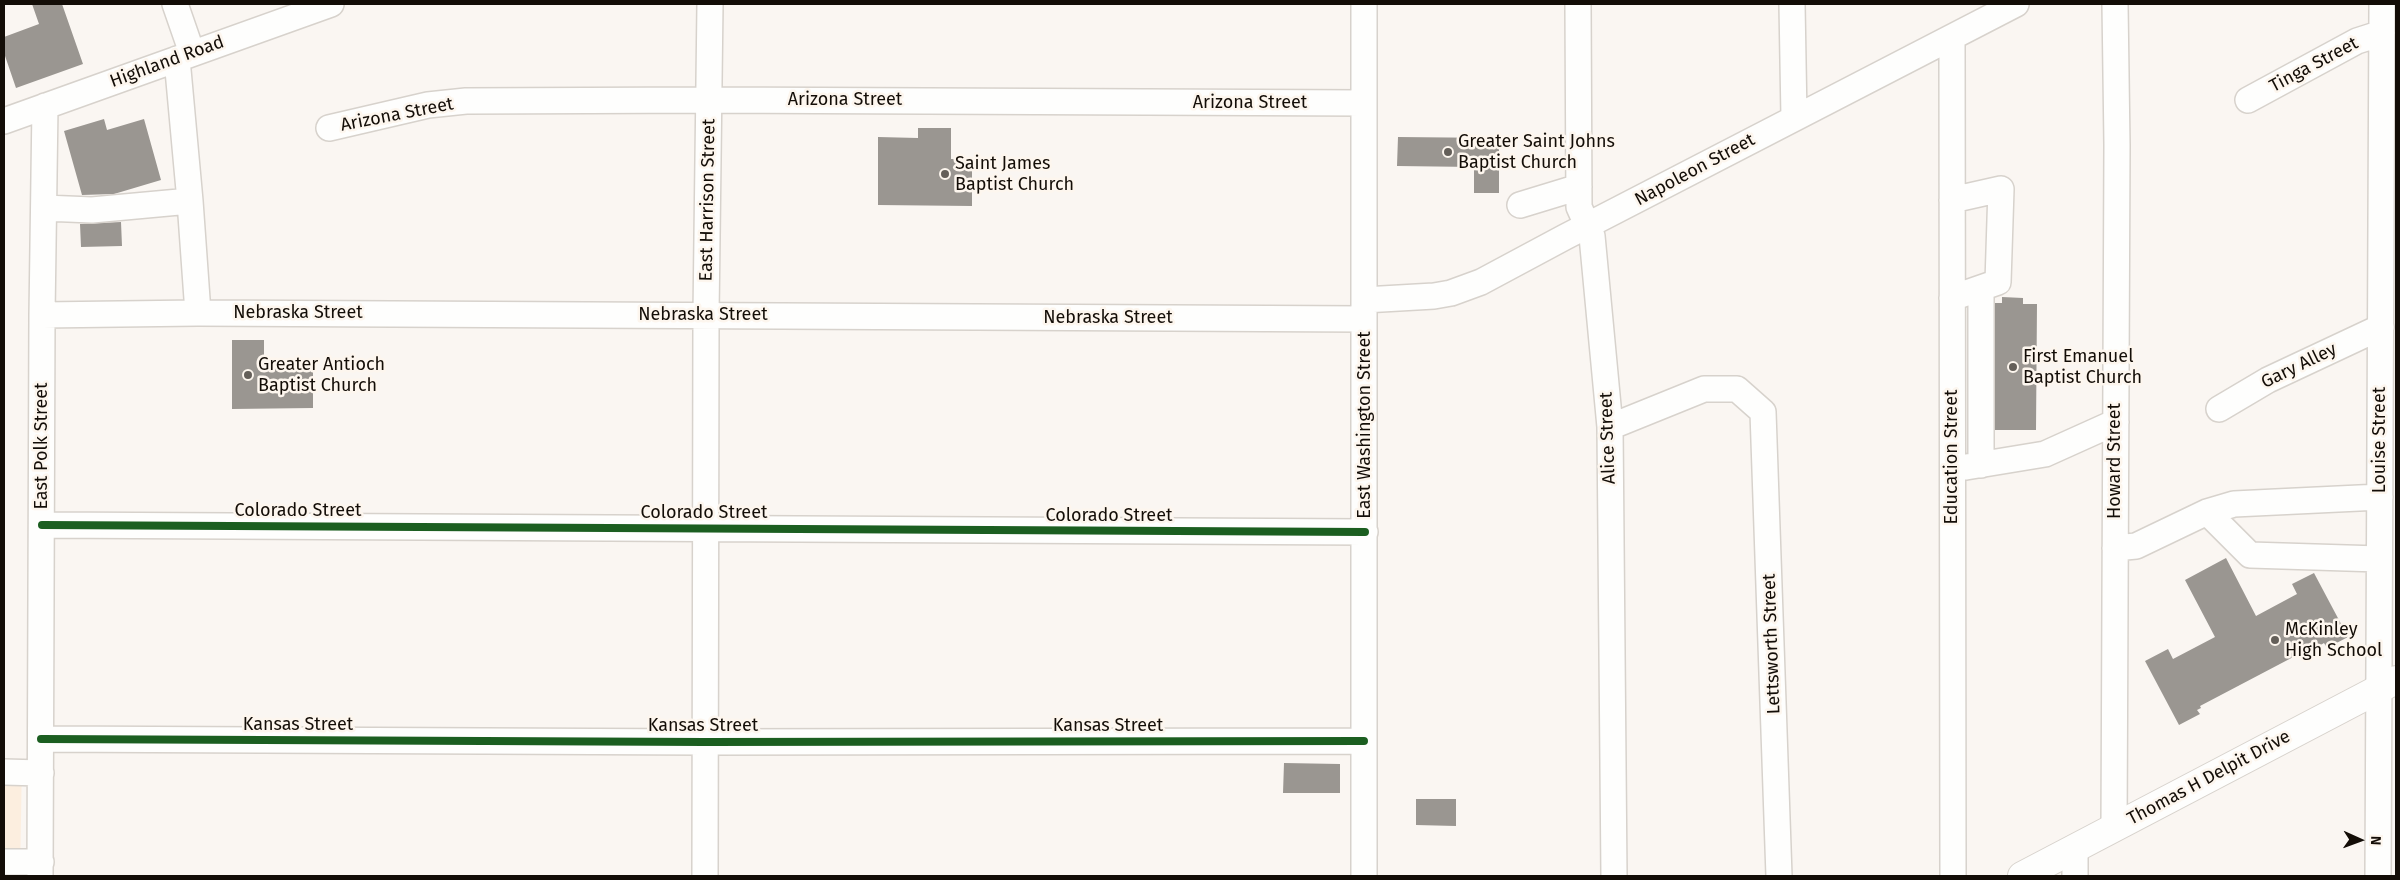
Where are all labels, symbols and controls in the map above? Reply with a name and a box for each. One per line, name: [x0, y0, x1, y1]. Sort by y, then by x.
street label: Highland Road: [107, 31, 227, 93]
street label: Tinga Street: [2266, 33, 2362, 97]
street label: Arizona Street: [788, 89, 902, 111]
street label: Arizona Street: [1193, 92, 1307, 114]
street label: Arizona Street: [339, 93, 455, 137]
street label: East Harrison Street: [696, 118, 720, 282]
street label: Napoleon Street: [1631, 129, 1759, 211]
place label: Greater Saint Johns Baptist Church: [1458, 131, 1615, 173]
marker: Greater Saint Johns Baptist Church: [1442, 146, 1454, 158]
place label: Saint James Baptist Church: [955, 153, 1074, 195]
marker: Saint James Baptist Church: [939, 168, 951, 180]
street label: Nebraska Street: [233, 302, 363, 324]
street label: Nebraska Street: [638, 304, 768, 326]
street label: Nebraska Street: [1043, 307, 1173, 329]
street label: East Washington Street: [1354, 331, 1376, 519]
street label: Gary Alley: [2258, 339, 2340, 393]
place label: First Emanuel Baptist Church: [2023, 346, 2142, 388]
place label: Greater Antioch Baptist Church: [258, 354, 385, 396]
marker: First Emanuel Baptist Church: [2007, 361, 2019, 373]
marker: Greater Antioch Baptist Church: [242, 369, 254, 381]
street label: East Polk Street: [31, 382, 53, 510]
street label: Louise Street: [2369, 387, 2391, 493]
street label: Education Street: [1941, 390, 1963, 524]
street label: Alice Street: [1596, 391, 1620, 485]
street label: Howard Street: [2104, 403, 2126, 519]
street label: Colorado Street: [235, 500, 361, 522]
street label: Colorado Street: [641, 502, 767, 524]
street label: Colorado Street: [1046, 505, 1172, 527]
street label: Lettsworth Street: [1759, 573, 1785, 715]
place label: McKinley High School: [2285, 619, 2382, 662]
marker: McKinley High School: [2269, 634, 2281, 646]
street label: Kansas Street: [243, 714, 353, 736]
street label: Kansas Street: [648, 715, 758, 737]
street label: Kansas Street: [1053, 715, 1163, 737]
street label: Thomas H Delpit Drive: [2124, 726, 2294, 830]
north arrow: [2335, 815, 2385, 865]
text: N: [2367, 836, 2384, 845]

